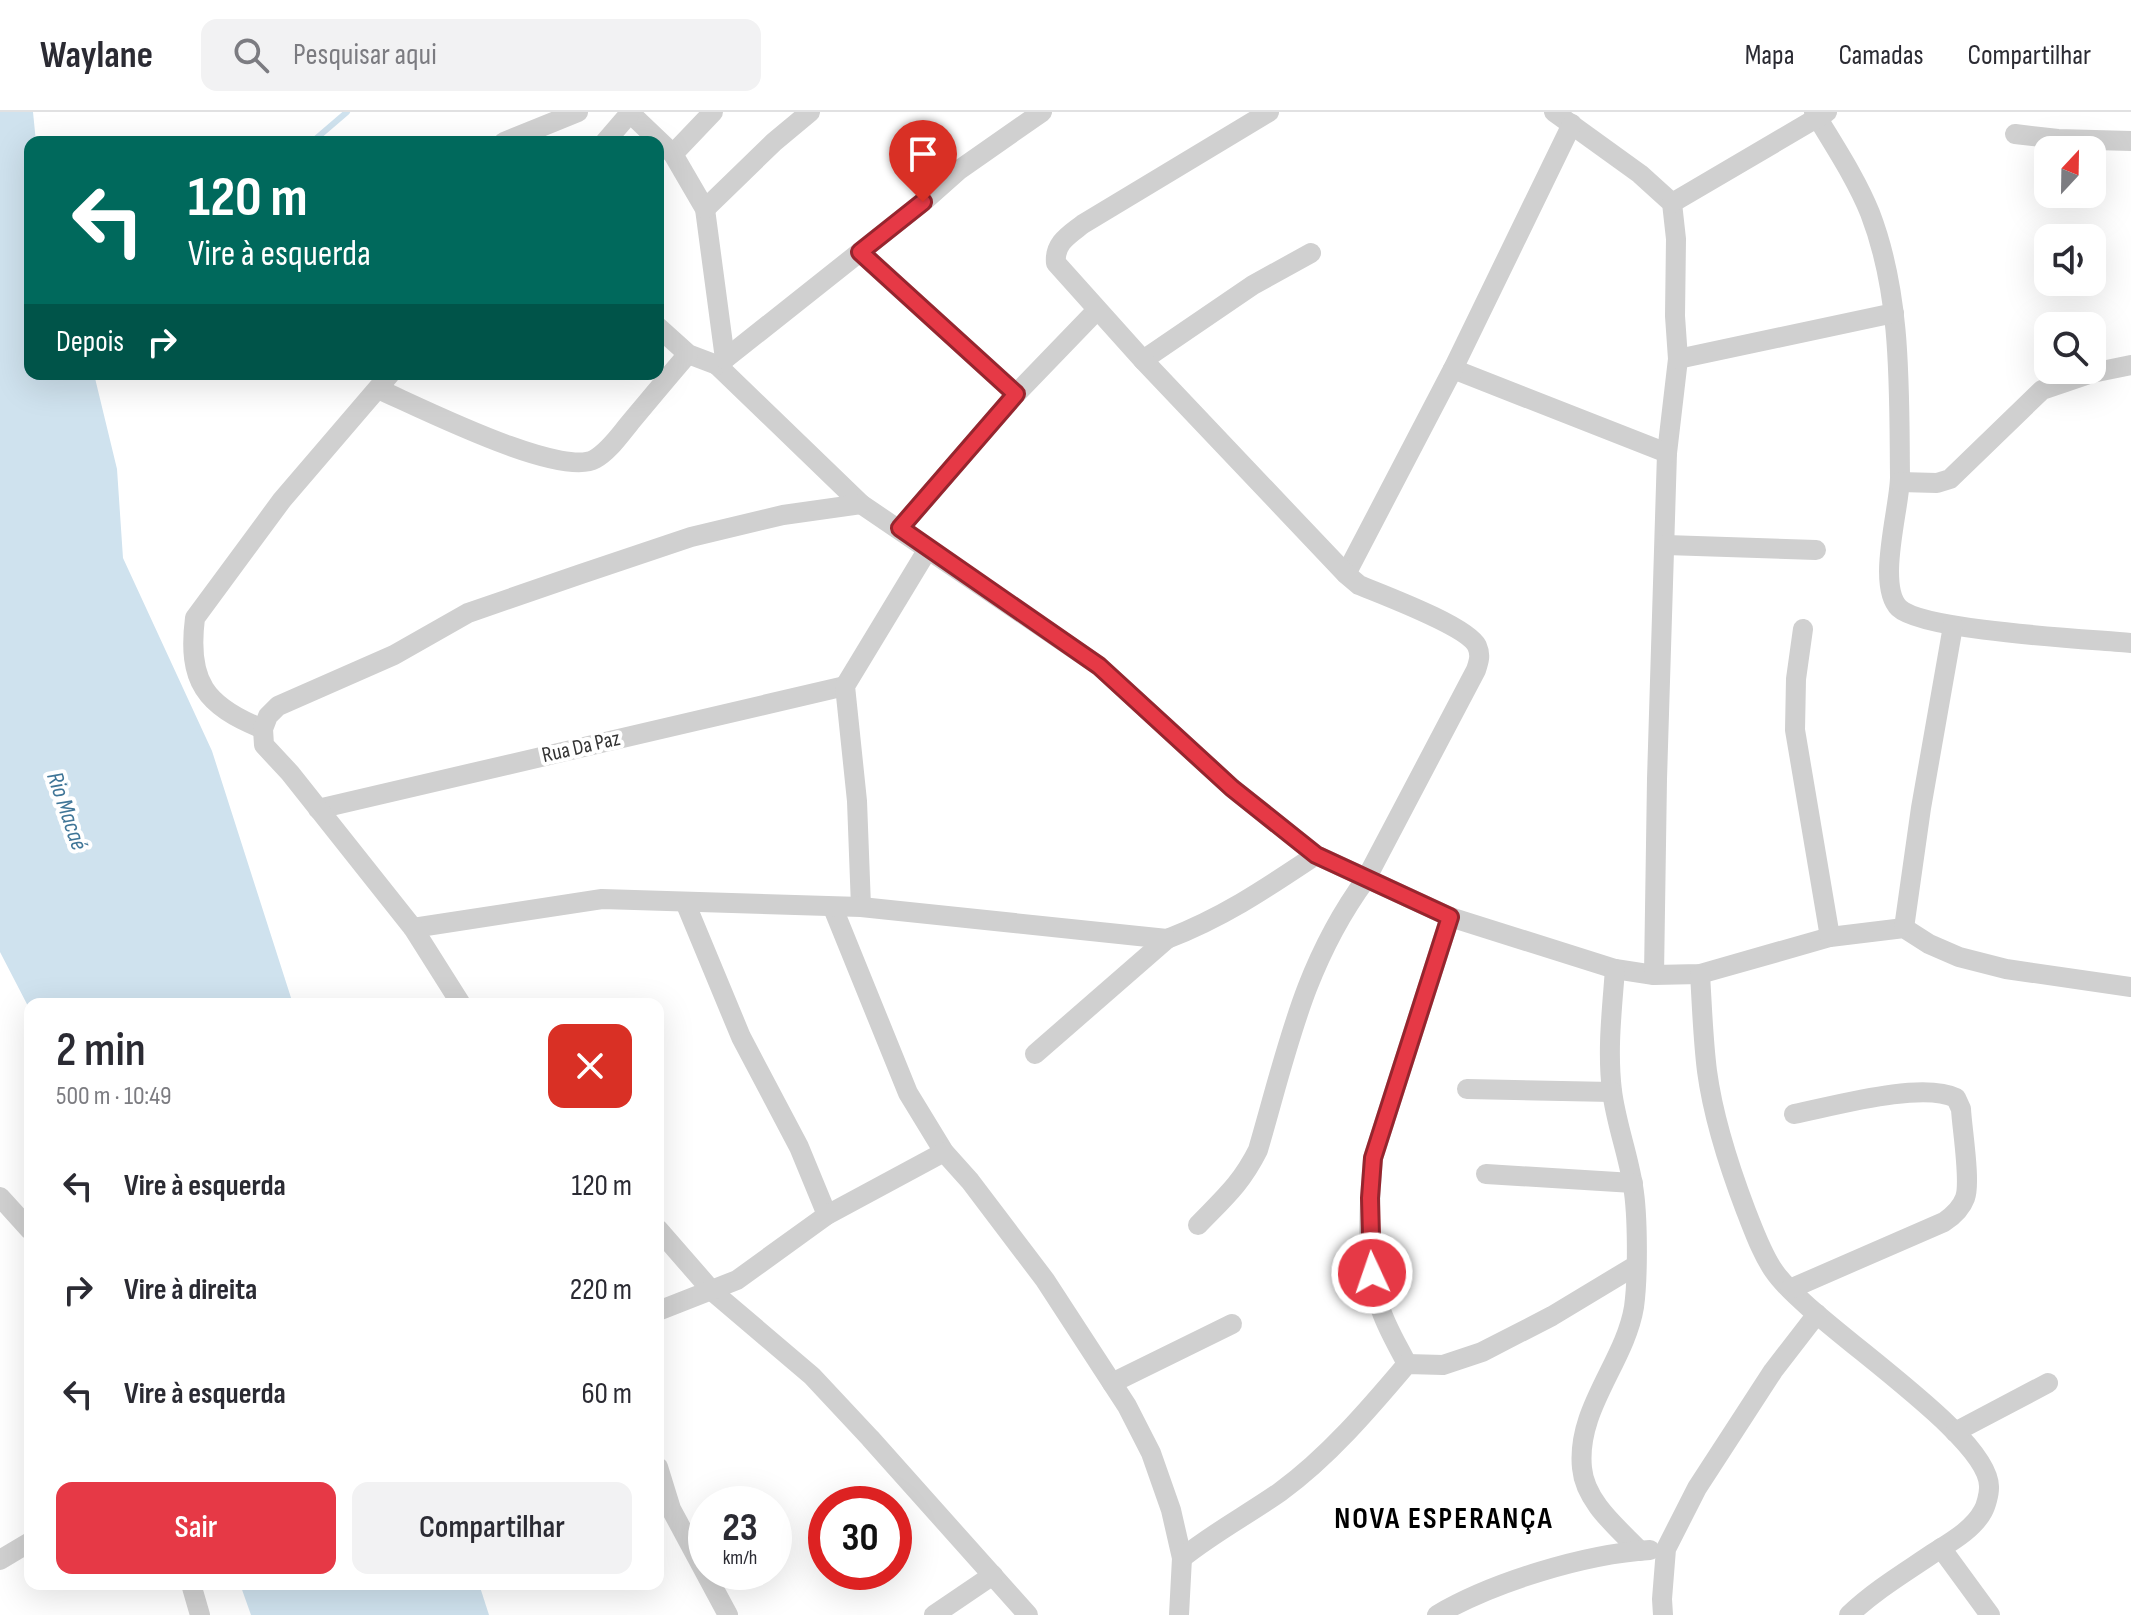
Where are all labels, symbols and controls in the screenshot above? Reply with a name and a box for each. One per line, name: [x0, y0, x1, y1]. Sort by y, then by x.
search box: [201, 19, 761, 91]
text: Waylane: [40, 33, 153, 78]
icon: search: [229, 33, 273, 77]
text: Pesquisar aqui: [293, 37, 437, 73]
text: Mapa: [1745, 39, 1794, 72]
text: Camadas: [1838, 39, 1924, 72]
text: Compartilhar: [1968, 39, 2091, 72]
pin: [889, 120, 957, 202]
icon: arrive: [901, 132, 945, 176]
north arrow: [2034, 136, 2106, 208]
map controls: [2034, 136, 2106, 384]
text: 120 m: [188, 165, 308, 232]
icon: left: [56, 168, 160, 272]
button: sound: [2034, 224, 2106, 296]
text: Vire à esquerda: [188, 233, 371, 276]
button: search: [2034, 312, 2106, 384]
icon: right: [140, 320, 184, 364]
text: Depois: [56, 324, 124, 360]
street label: Rua Da Paz: [539, 725, 623, 769]
water label: Rio Macaé: [40, 768, 94, 854]
text: 2 min: [56, 1022, 146, 1079]
button: close: [548, 1024, 632, 1108]
text: 500 m · 10:49: [56, 1081, 172, 1112]
icon: left: [56, 1164, 100, 1208]
text: Vire à esquerda: [124, 1168, 286, 1204]
text: 120 m: [571, 1168, 632, 1204]
position arrow: [1330, 1231, 1414, 1315]
icon: right: [56, 1268, 100, 1312]
text: Vire à direita: [124, 1272, 257, 1308]
text: 220 m: [570, 1272, 632, 1308]
icon: left: [56, 1372, 100, 1416]
text: Vire à esquerda: [124, 1376, 286, 1412]
text: 60 m: [581, 1376, 632, 1412]
button: Sair: [56, 1482, 336, 1574]
button: Compartilhar: [352, 1482, 632, 1574]
speed limit sign: 30: [808, 1486, 912, 1590]
district label: NOVA ESPERANÇA: [1334, 1501, 1554, 1537]
text: 23: [722, 1504, 758, 1552]
text: km/h: [723, 1546, 757, 1570]

